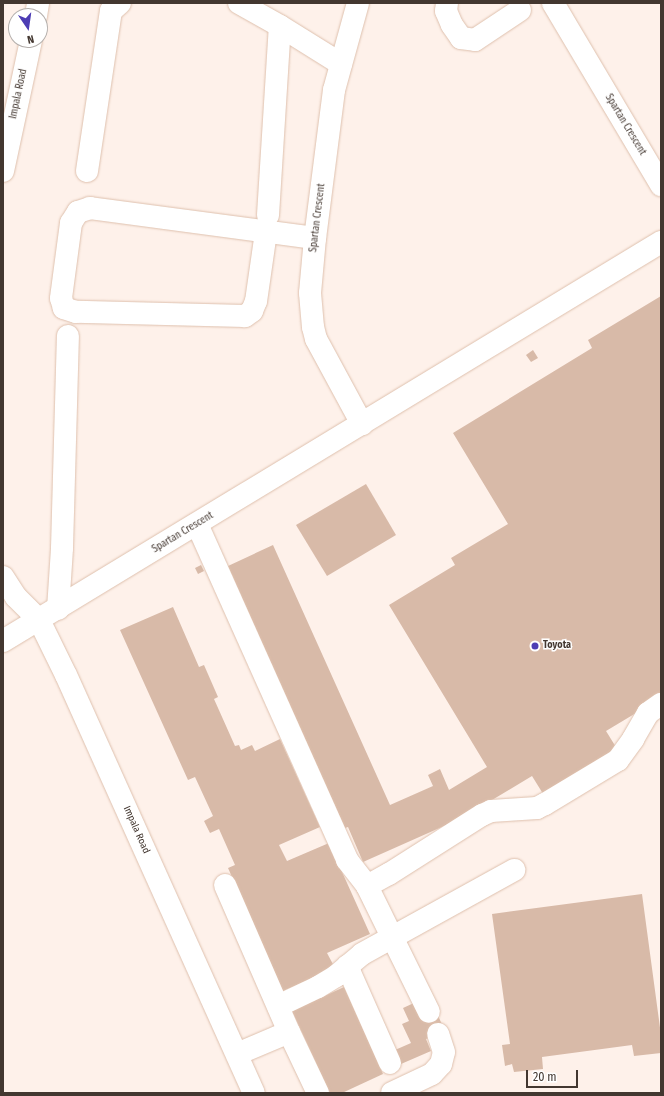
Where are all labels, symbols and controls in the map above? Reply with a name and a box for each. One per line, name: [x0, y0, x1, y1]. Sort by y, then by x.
north arrow: [8, 8, 48, 48]
text: N: [26, 32, 35, 46]
street label: Impala Road: [8, 68, 30, 120]
street label: Spartan Crescent: [602, 92, 648, 158]
street label: Spartan Crescent: [308, 183, 328, 253]
street label: Spartan Crescent: [150, 510, 216, 556]
place label: Toyota: [543, 640, 571, 652]
marker: Toyota: [530, 641, 540, 651]
street label: Impala Road: [120, 804, 152, 856]
scale bar: [528, 1062, 580, 1088]
text: 20 m: [533, 1070, 557, 1084]

